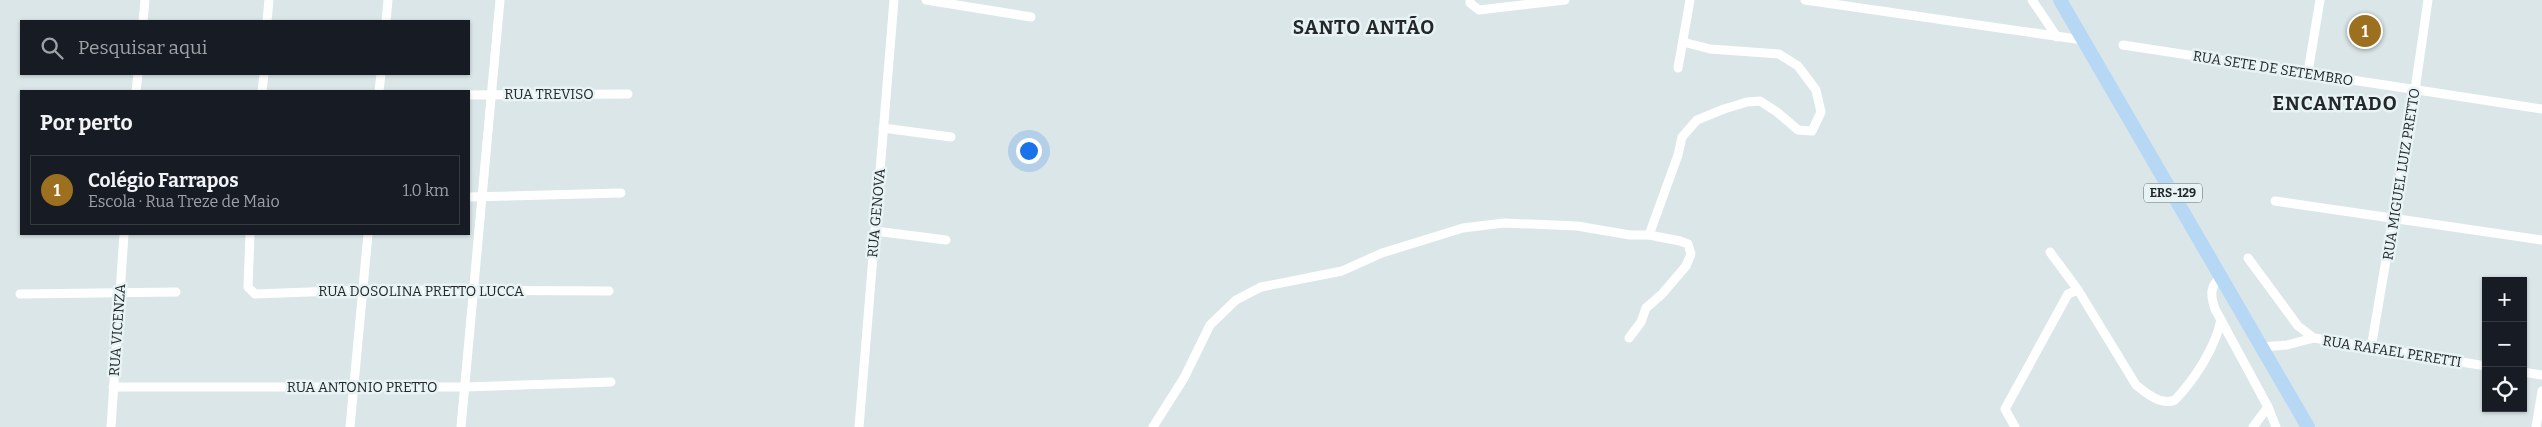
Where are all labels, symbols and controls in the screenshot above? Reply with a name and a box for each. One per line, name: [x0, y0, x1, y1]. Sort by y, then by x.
pin: 1: [2349, 12, 2381, 50]
district label: SANTO ANTÃO: [1293, 15, 1435, 39]
search box: [20, 20, 470, 75]
icon: search: [38, 34, 66, 62]
text: Pesquisar aqui: [78, 36, 207, 59]
street label: RUA SETE DE SETEMBRO: [2192, 47, 2354, 90]
street label: RUA TREVISO: [504, 86, 594, 103]
street label: RUA MIGUEL LUIZ PRETTO: [2379, 87, 2423, 261]
district label: ENCANTADO: [2272, 92, 2398, 115]
text: Por perto: [40, 110, 133, 136]
your location: [1016, 138, 1042, 164]
street label: RUA GENOVA: [864, 168, 889, 258]
text: Colégio Farrapos: [88, 169, 239, 192]
text: 1: [54, 181, 60, 200]
text: 1.0 km: [402, 181, 449, 200]
road number: ERS-129: [2144, 184, 2202, 202]
text: Escola · Rua Treze de Maio: [88, 192, 280, 211]
map controls: [2482, 277, 2527, 412]
button: +: [2482, 277, 2527, 322]
street label: RUA VICENZA: [106, 283, 129, 377]
street label: RUA DOSOLINA PRETTO LUCCA: [318, 283, 524, 300]
button: −: [2482, 322, 2527, 367]
street label: RUA RAFAEL PERETTI: [2321, 332, 2463, 371]
button: locate: [2482, 367, 2527, 412]
street label: RUA ANTONIO PRETTO: [287, 379, 437, 396]

